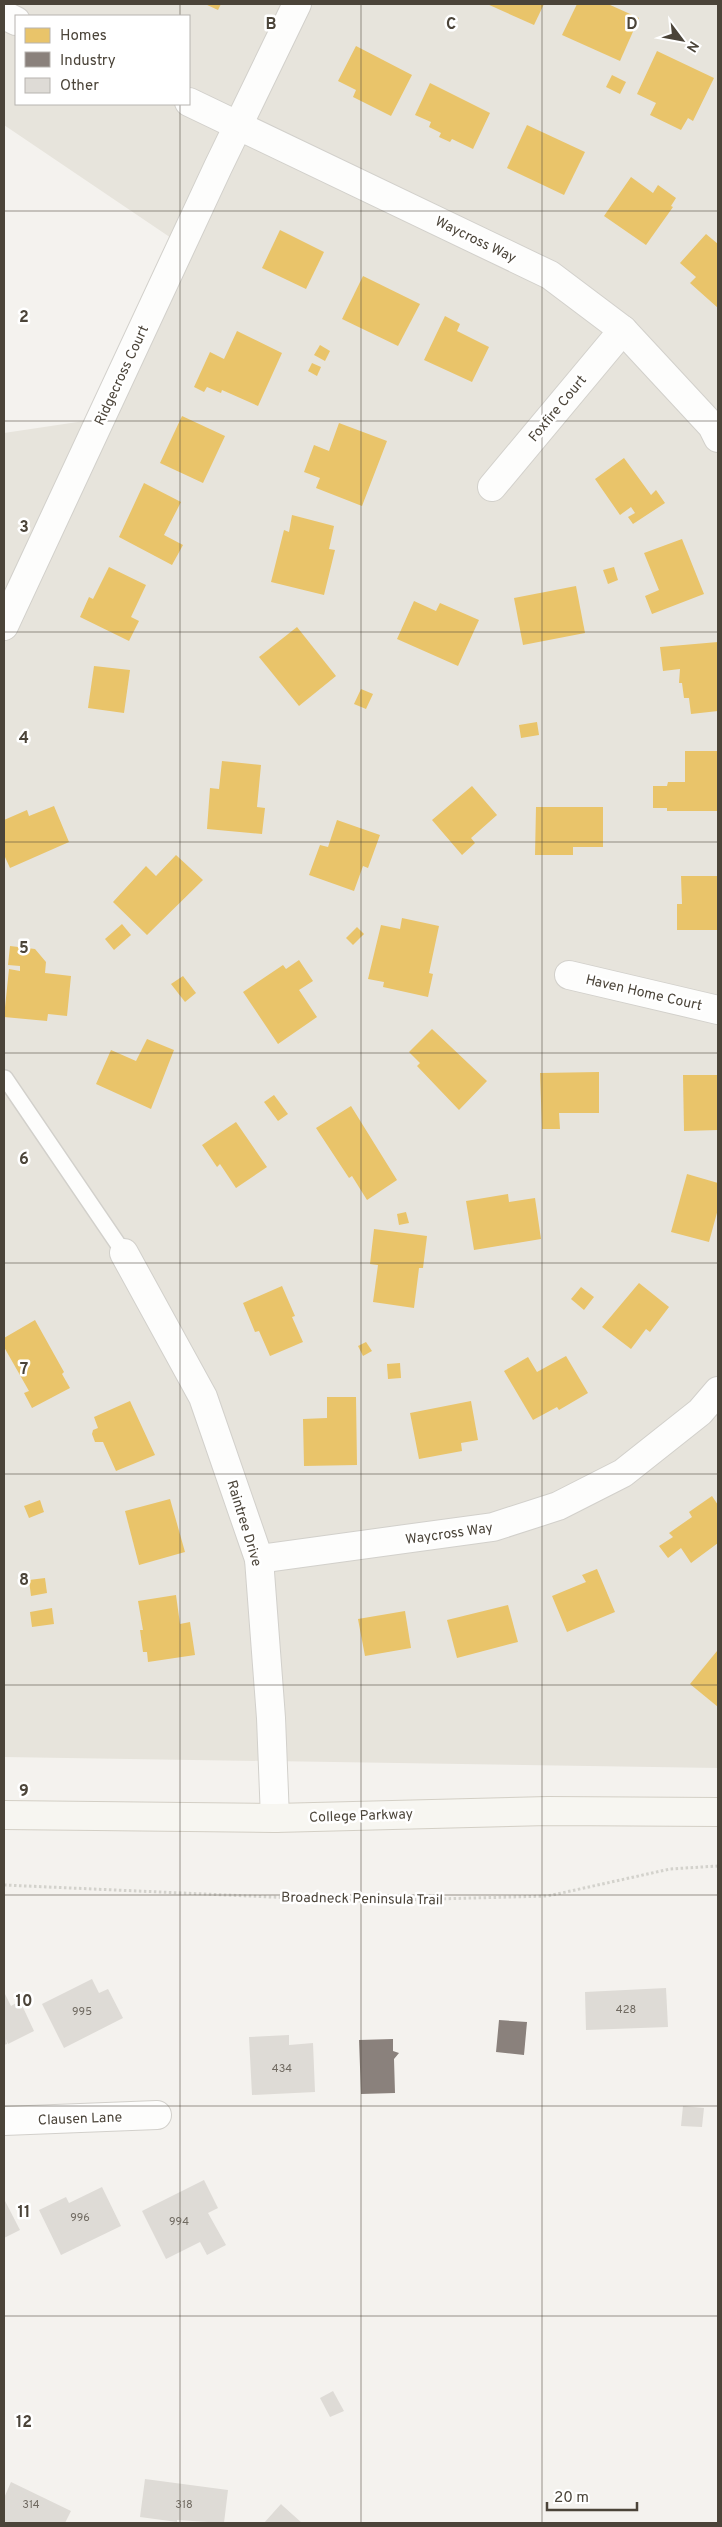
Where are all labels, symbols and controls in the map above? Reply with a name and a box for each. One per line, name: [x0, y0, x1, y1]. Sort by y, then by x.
legend: [15, 15, 190, 105]
text: B: [265, 15, 277, 35]
text: C: [446, 15, 456, 35]
text: D: [626, 15, 638, 35]
north arrow: [657, 15, 707, 65]
text: Homes: [60, 27, 107, 46]
text: N: [682, 37, 702, 55]
text: Industry: [60, 52, 116, 71]
text: Other: [60, 77, 99, 96]
street label: Waycross Way: [432, 213, 519, 267]
text: 2: [19, 308, 29, 328]
street label: Ridgecross Court: [92, 323, 153, 428]
street label: Foxfire Court: [525, 372, 591, 446]
text: 3: [19, 518, 29, 538]
text: 4: [19, 729, 29, 749]
text: 5: [19, 939, 29, 959]
street label: Haven Home Court: [584, 972, 704, 1015]
text: 6: [19, 1150, 29, 1170]
text: 7: [20, 1360, 28, 1380]
street label: Raintree Drive: [222, 1478, 265, 1569]
street label: Waycross Way: [404, 1520, 494, 1549]
text: 8: [19, 1571, 29, 1591]
text: 9: [19, 1782, 29, 1802]
street label: College Parkway: [309, 1806, 413, 1827]
street label: Broadneck Peninsula Trail: [281, 1890, 443, 1909]
text: 10: [16, 1992, 32, 2012]
house number: 428: [616, 2003, 636, 2017]
house number: 995: [72, 2005, 92, 2019]
house number: 434: [272, 2062, 292, 2076]
street label: Clausen Lane: [38, 2110, 122, 2129]
text: 11: [18, 2203, 30, 2223]
house number: 996: [70, 2211, 90, 2225]
house number: 994: [169, 2215, 189, 2229]
text: 12: [16, 2413, 32, 2433]
scale bar: [547, 2480, 637, 2512]
text: 20 m: [554, 2489, 589, 2508]
house number: 314: [22, 2498, 40, 2512]
house number: 318: [175, 2498, 193, 2512]

